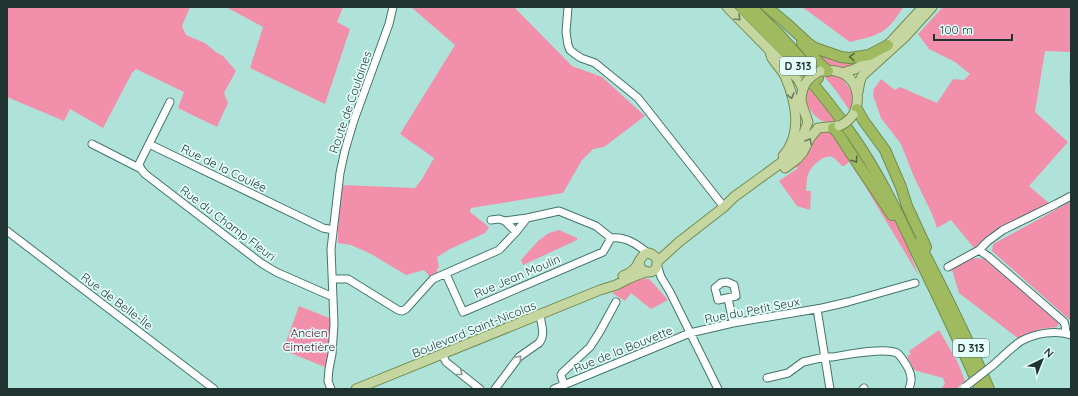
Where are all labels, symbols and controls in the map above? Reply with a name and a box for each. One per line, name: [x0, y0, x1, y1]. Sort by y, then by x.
one-way arrow: [733, 13, 741, 21]
scale bar: [934, 16, 1012, 42]
text: 100 m: [940, 22, 973, 37]
street label: Route de Coulaines: [325, 48, 375, 155]
one-way arrow: [849, 53, 855, 62]
road number: D 313: [780, 57, 816, 75]
one-way arrow: [787, 93, 795, 100]
one-way arrow: [805, 138, 812, 145]
street label: Rue de la Coulée: [179, 141, 270, 195]
one-way arrow: [850, 156, 858, 163]
street label: Rue du Champ Fleuri: [177, 182, 279, 264]
street label: Rue Jean Moulin: [472, 251, 562, 301]
street label: Rue de Belle-Île: [78, 269, 156, 333]
street label: Rue du Petit Seux: [703, 293, 801, 327]
street label: Boulevard Saint-Nicolas: [410, 297, 539, 361]
street label: Rue de la Bouvette: [571, 322, 675, 376]
park label: Ancien Cimetière: [283, 325, 336, 354]
road number: D 313: [953, 339, 989, 357]
north arrow: [1022, 340, 1062, 380]
text: N: [1041, 345, 1057, 361]
one-way arrow: [515, 356, 522, 363]
one-way arrow: [455, 368, 462, 375]

